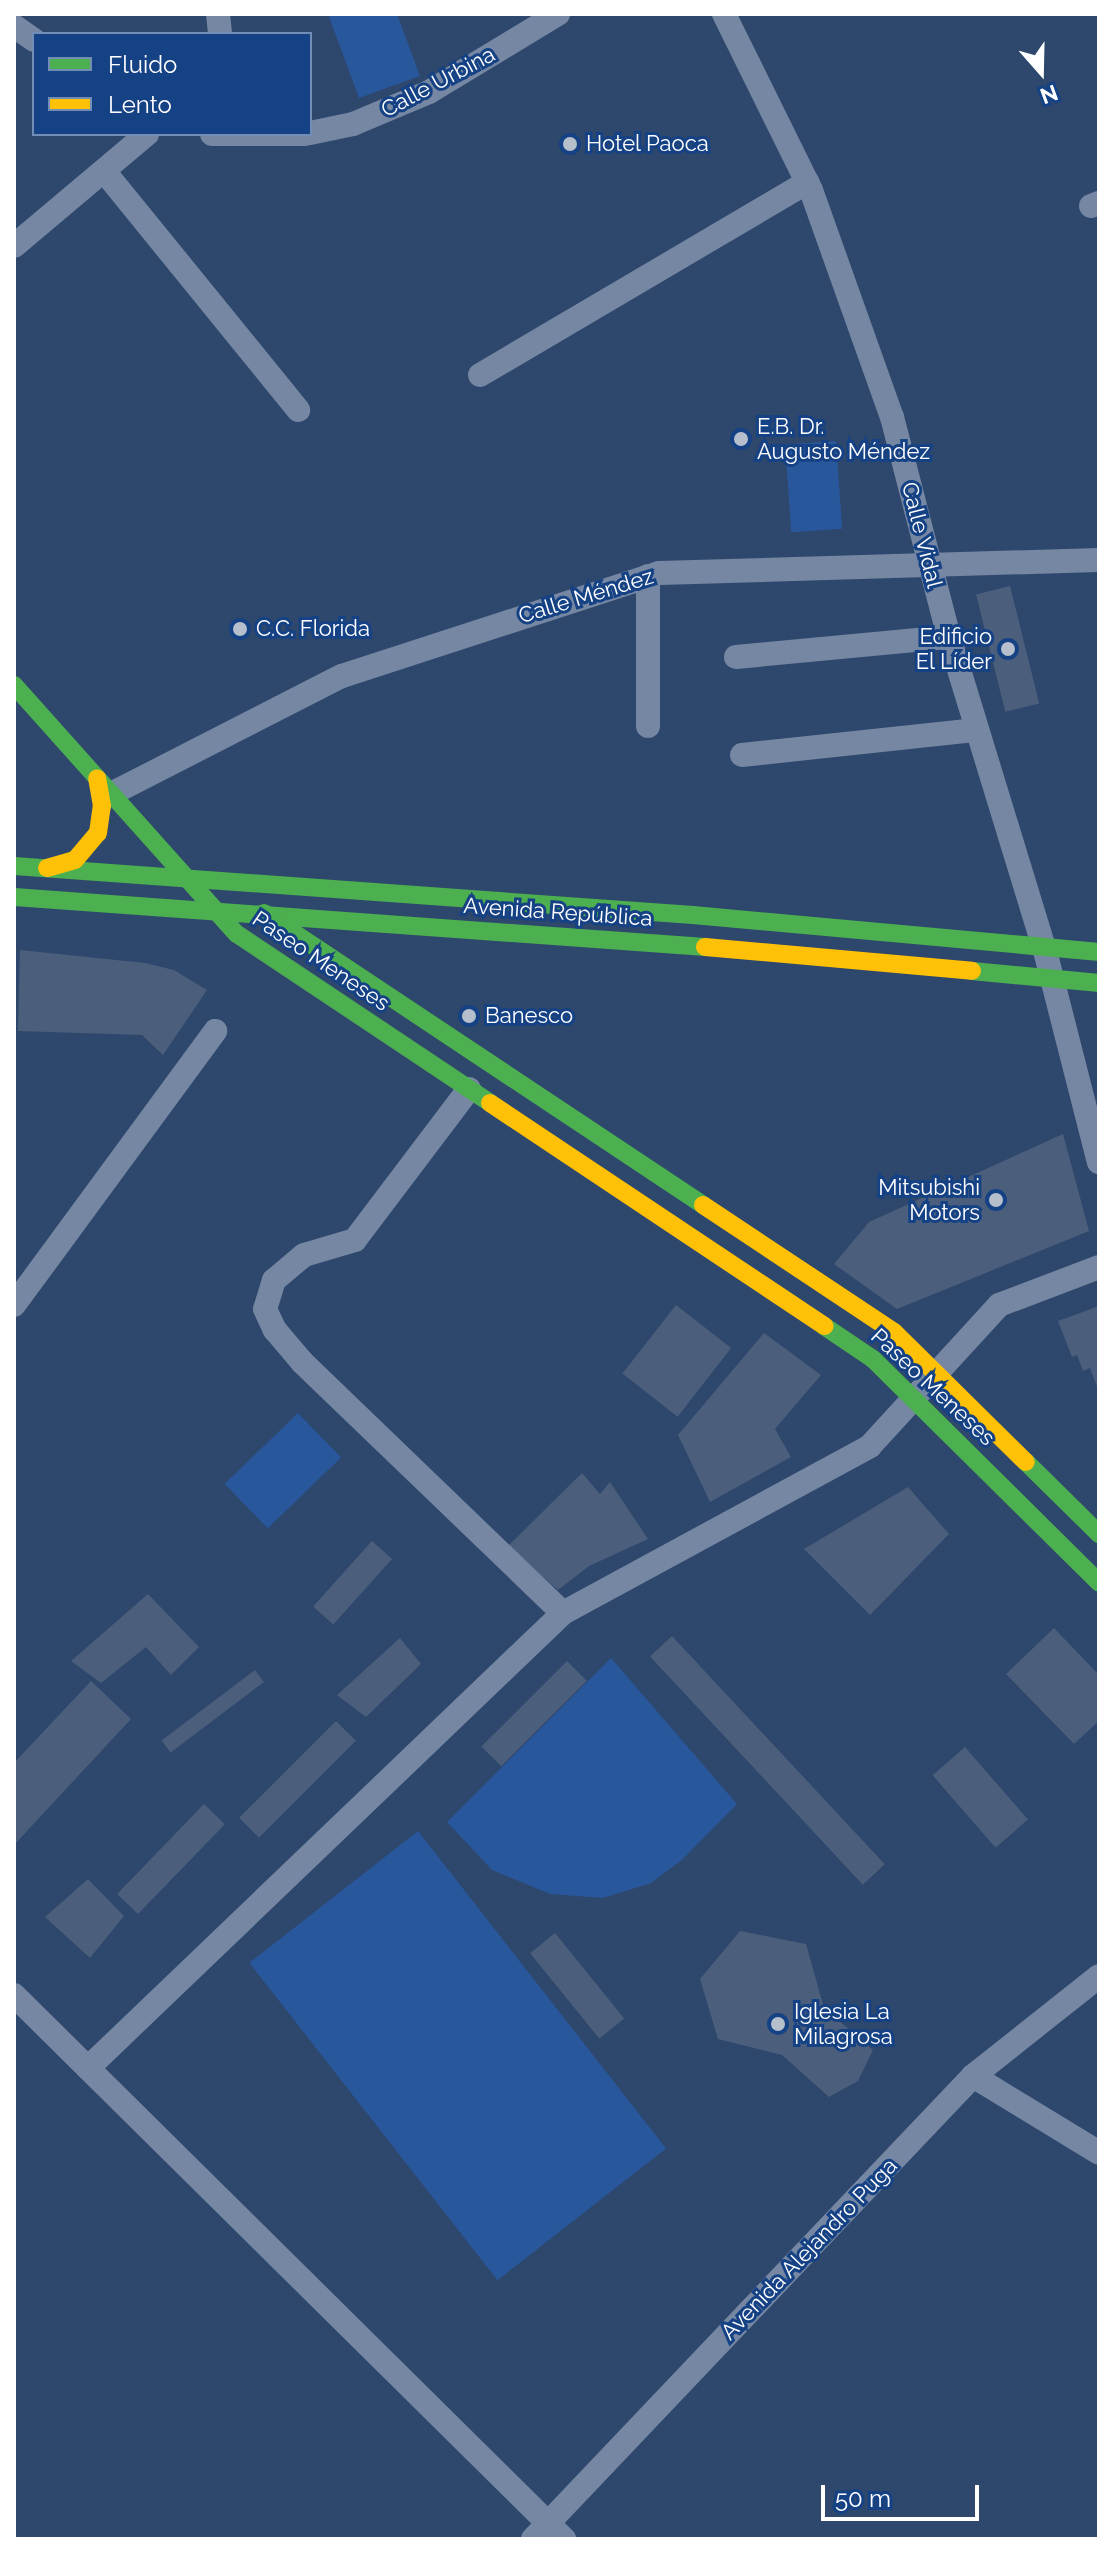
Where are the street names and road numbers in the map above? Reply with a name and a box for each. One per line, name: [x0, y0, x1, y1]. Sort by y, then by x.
street label: Calle Urbina: [377, 41, 499, 123]
street label: Calle Vidal: [896, 479, 948, 591]
street label: Calle Méndez: [515, 563, 657, 629]
street label: Avenida República: [463, 892, 653, 932]
street label: Paseo Meneses: [247, 905, 395, 1017]
street label: Paseo Meneses: [866, 1323, 1000, 1451]
street label: Avenida Alejandro Puga: [715, 2152, 903, 2346]

